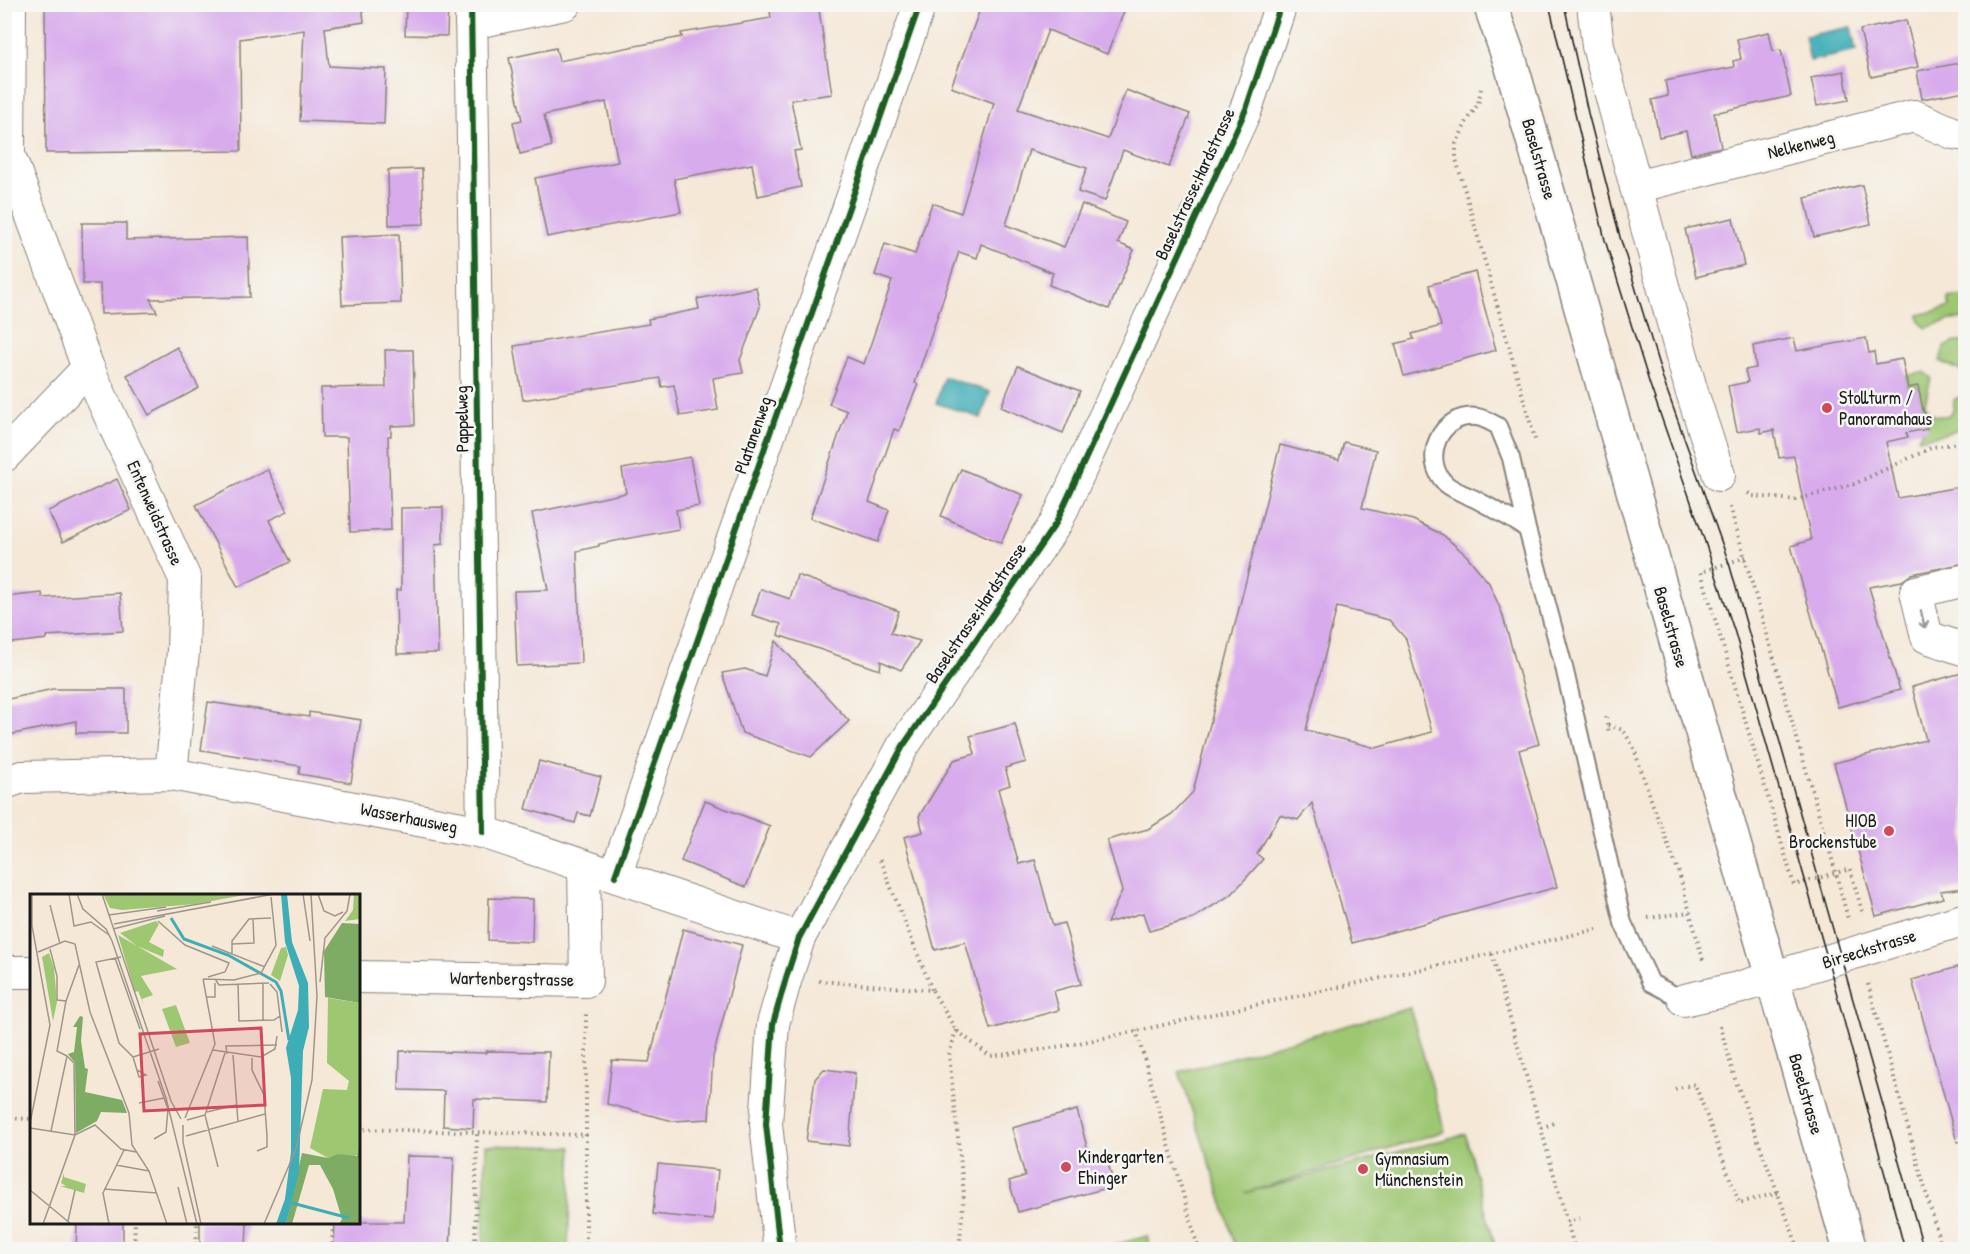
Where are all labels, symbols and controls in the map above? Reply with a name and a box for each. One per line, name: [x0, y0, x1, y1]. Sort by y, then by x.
street label: Baselstrasse;Hardstrasse: [1148, 104, 1241, 264]
street label: Baselstrasse: [1516, 115, 1563, 202]
street label: Nelkenweg: [1765, 124, 1837, 165]
street label: Pappelweg: [448, 385, 475, 453]
place label: Stollturm / Panoramahaus: [1839, 385, 1932, 431]
street label: Platanenweg: [728, 393, 777, 477]
marker: Stollturm / Panoramahaus: [1820, 401, 1834, 415]
street label: Entenweidstrasse: [121, 456, 190, 569]
street label: Baselstrasse;Hardstrasse: [919, 537, 1032, 688]
street label: Baselstrasse: [1648, 583, 1695, 670]
one-way arrow: [1918, 610, 1930, 629]
street label: Wasserhausweg: [358, 796, 460, 839]
place label: HIOB Brockenstube: [1789, 808, 1877, 854]
marker: HIOB Brockenstube: [1882, 824, 1896, 838]
inset map: [30, 894, 360, 1224]
street label: Birseckstrasse: [1819, 922, 1919, 975]
street label: Wartenbergstrasse: [450, 965, 574, 992]
street label: Baselstrasse: [1783, 1050, 1830, 1137]
place label: Kindergarten Ehinger: [1078, 1144, 1164, 1190]
place label: Gymnasium Münchenstein: [1375, 1146, 1463, 1192]
marker: Kindergarten Ehinger: [1059, 1160, 1073, 1174]
marker: Gymnasium Münchenstein: [1356, 1162, 1370, 1176]

